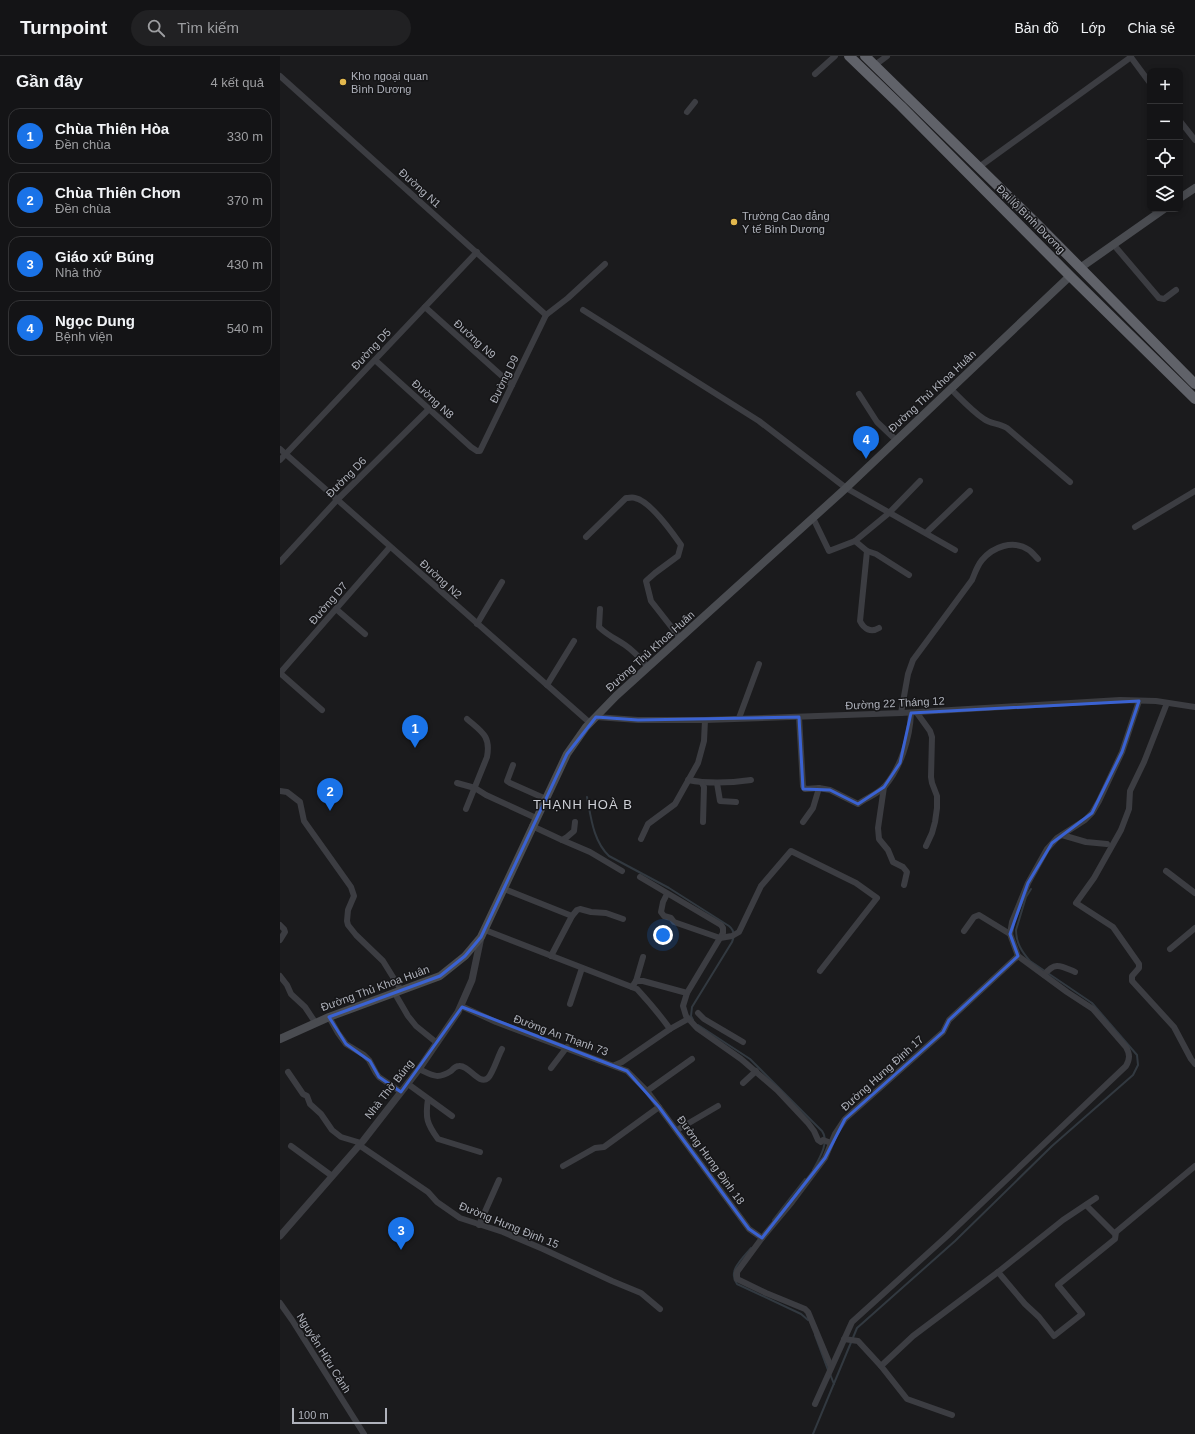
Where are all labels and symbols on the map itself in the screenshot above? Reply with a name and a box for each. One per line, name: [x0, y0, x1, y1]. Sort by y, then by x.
place label: Kho ngoại quan Bình Dương: [351, 70, 428, 95]
marker: Kho ngoại quan Bình Dương: [338, 77, 348, 87]
street label: Đường N1: [397, 166, 443, 210]
street label: Đại lộ Bình Dương: [994, 182, 1068, 256]
place label: Trường Cao đẳng Y tế Bình Dương: [742, 210, 830, 235]
marker: Trường Cao đẳng Y tế Bình Dương: [729, 217, 739, 227]
street label: Đường N9: [452, 317, 498, 361]
street label: Đường D5: [349, 326, 393, 372]
street label: Đường Thủ Khoa Huân: [886, 348, 978, 434]
street label: Đường D9: [487, 353, 521, 405]
street label: Đường N8: [410, 377, 456, 421]
pin: 4: [853, 426, 879, 459]
street label: Đường D6: [323, 454, 369, 500]
street label: Đường N2: [418, 557, 464, 601]
street label: Đường D7: [306, 579, 350, 627]
street label: Đường Thủ Khoa Huân: [603, 608, 697, 694]
street label: Đường 22 Tháng 12: [845, 694, 945, 712]
pin: 1: [402, 715, 428, 748]
pin: 2: [317, 778, 343, 811]
district label: THẠNH HOÀ B: [533, 797, 633, 812]
your location: [653, 925, 673, 945]
street label: Đường Thủ Khoa Huân: [319, 963, 431, 1013]
street label: Đường An Thạnh 73: [512, 1012, 610, 1058]
street label: Đường Hưng Định 17: [838, 1033, 926, 1113]
street label: Nhà Thờ Búng: [362, 1057, 416, 1121]
street label: Đường Hưng Định 18: [675, 1113, 747, 1207]
street label: Đường Hưng Định 15: [457, 1200, 561, 1250]
pin: 3: [388, 1217, 414, 1250]
street label: Nguyễn Hữu Cảnh: [295, 1311, 353, 1395]
scale bar: [292, 1406, 387, 1425]

